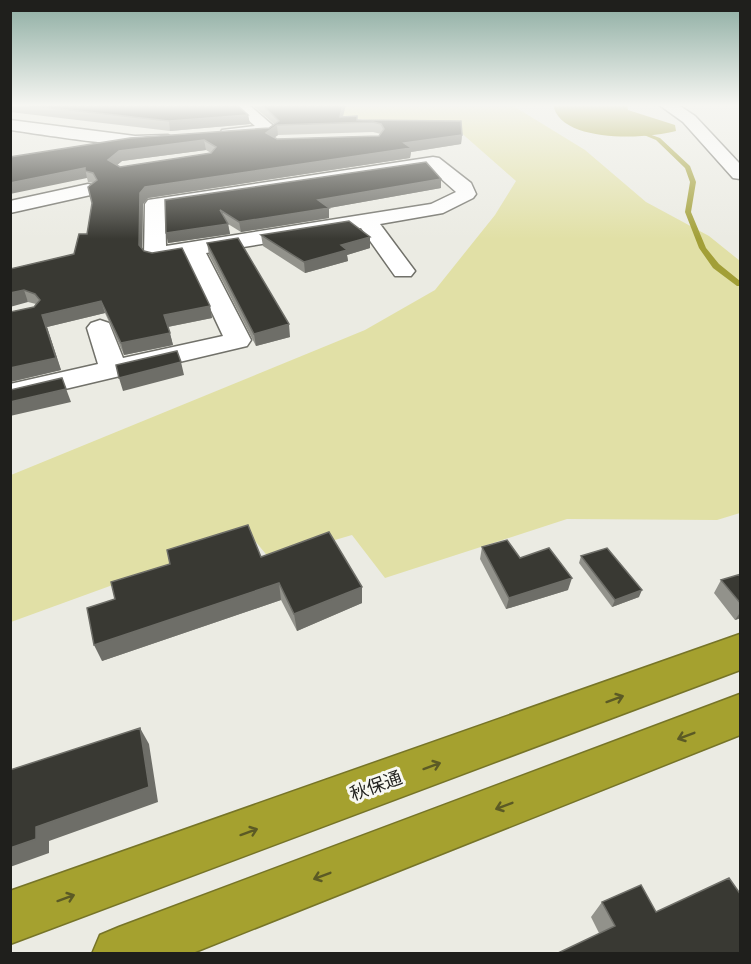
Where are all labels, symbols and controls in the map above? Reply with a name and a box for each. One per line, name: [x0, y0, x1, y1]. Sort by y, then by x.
one-way arrow: [606, 692, 624, 703]
one-way arrow: [677, 731, 696, 742]
one-way arrow: [422, 759, 441, 770]
street label: 秋保通: [347, 766, 405, 805]
one-way arrow: [495, 801, 514, 812]
one-way arrow: [239, 826, 258, 837]
one-way arrow: [313, 871, 332, 882]
one-way arrow: [56, 892, 74, 903]

